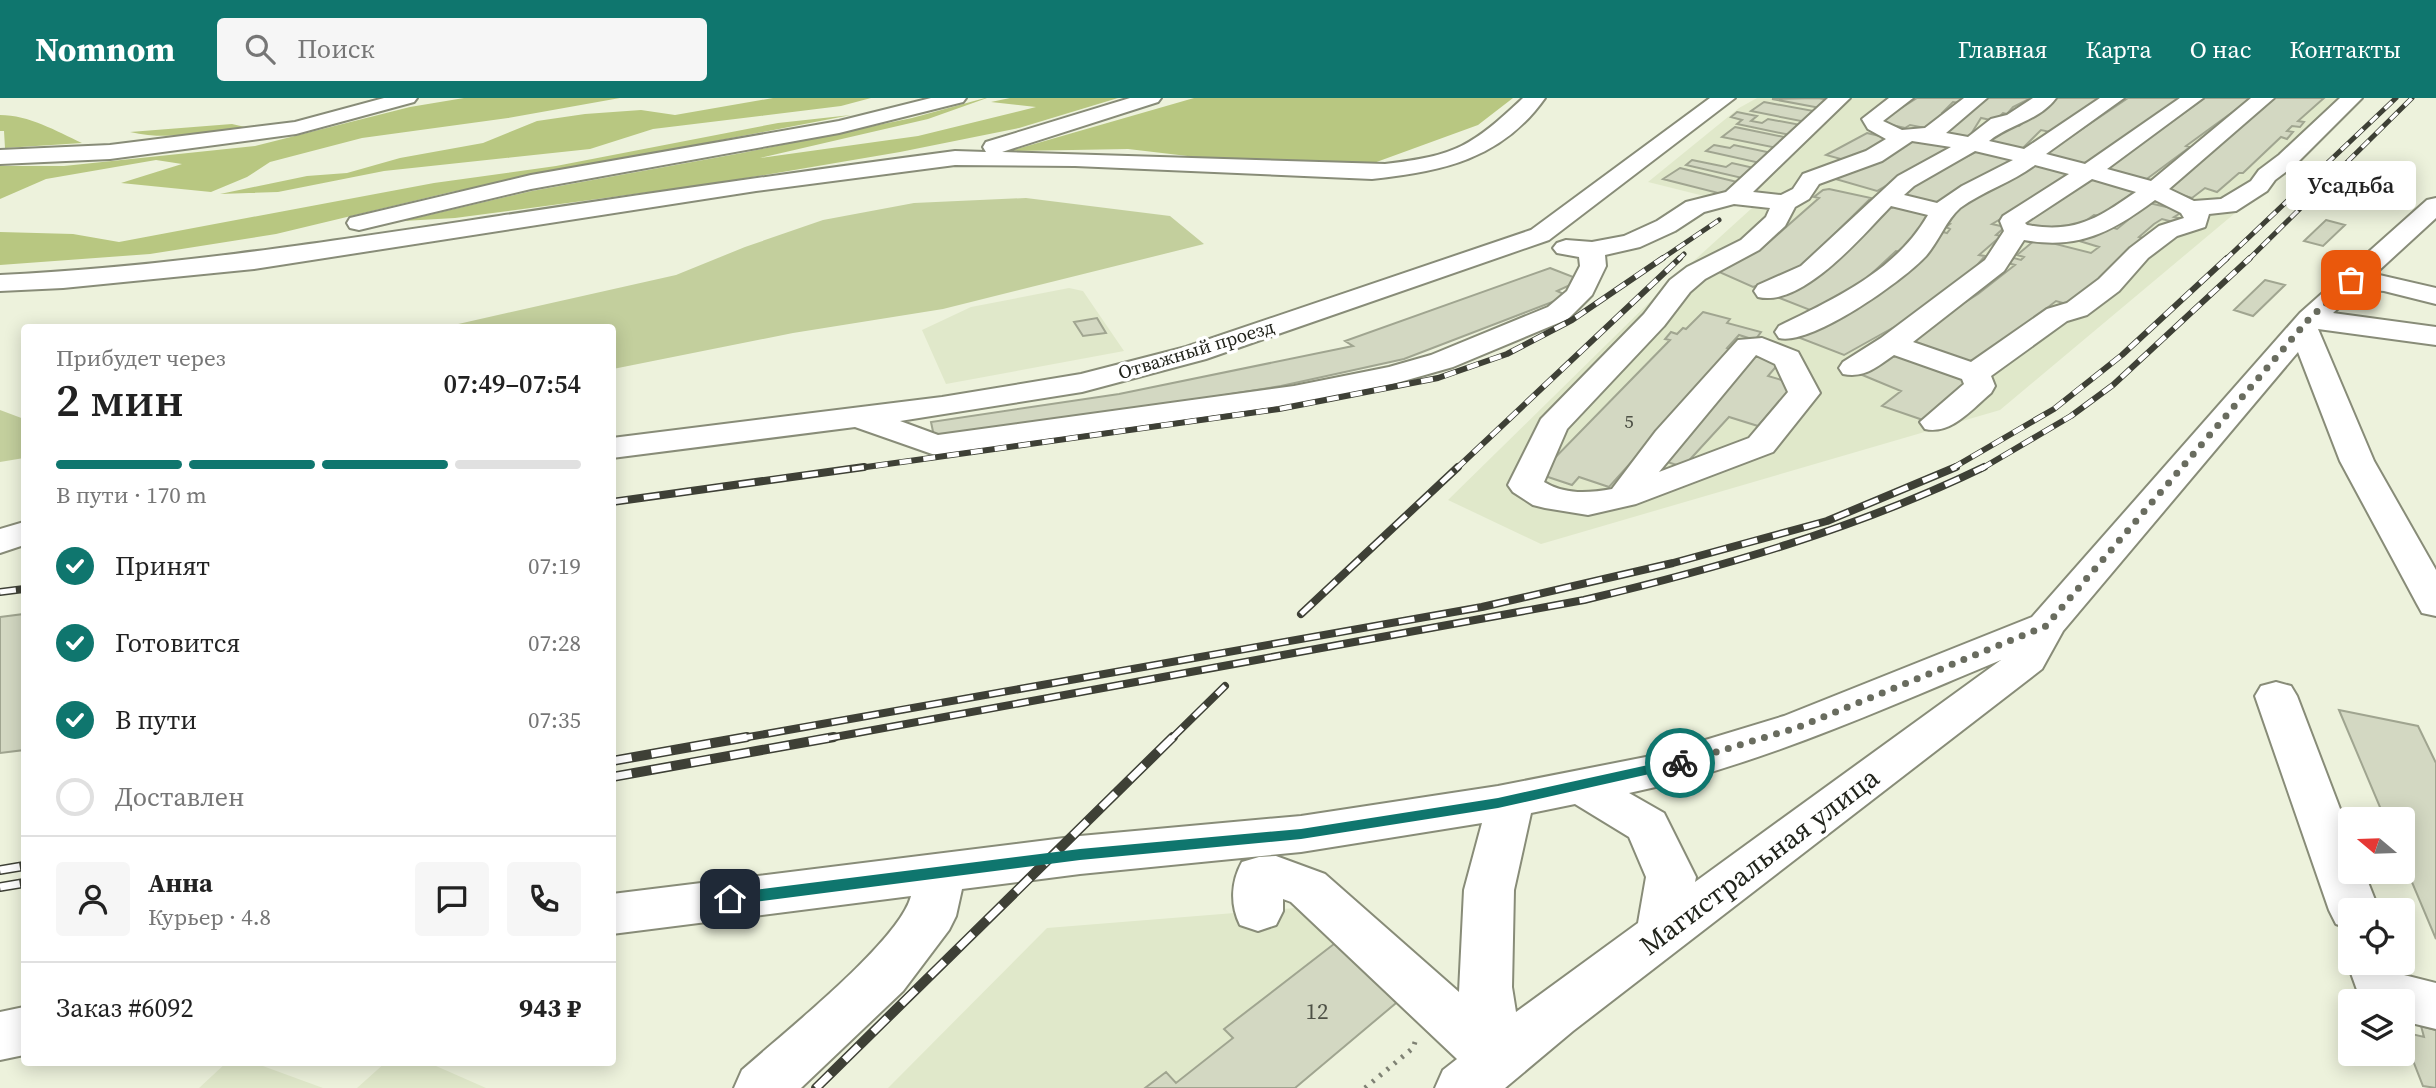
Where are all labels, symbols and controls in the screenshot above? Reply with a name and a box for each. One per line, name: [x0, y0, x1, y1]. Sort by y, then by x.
search box: [217, 18, 707, 81]
text: Nomnom: [35, 27, 175, 72]
icon: search: [241, 30, 279, 68]
text: Поиск: [297, 31, 375, 67]
text: Главная: [1958, 33, 2047, 66]
text: Карта: [2085, 33, 2152, 66]
text: О нас: [2190, 33, 2251, 66]
text: Контакты: [2289, 33, 2401, 66]
callout: Усадьба: [2286, 161, 2416, 210]
text: Усадьба: [2308, 169, 2394, 201]
pin: [2321, 250, 2381, 310]
icon: bag: [2332, 261, 2370, 299]
street label: Отважный проезд: [1115, 313, 1278, 385]
text: Прибудет через: [56, 342, 226, 374]
text: 07:49–07:54: [444, 366, 581, 402]
text: 2 мин: [56, 368, 184, 431]
house number: 5: [1624, 408, 1634, 434]
text: В пути · 170 m: [56, 479, 207, 511]
icon: check: [56, 547, 94, 585]
text: Принят: [115, 548, 210, 584]
text: 07:19: [528, 550, 581, 582]
icon: check: [56, 624, 94, 662]
text: Готовится: [115, 625, 240, 661]
text: 07:28: [528, 627, 581, 659]
icon: check: [56, 701, 94, 739]
text: В пути: [115, 702, 197, 738]
text: 07:35: [528, 704, 581, 736]
courier: [1645, 728, 1715, 798]
icon: bike: [1661, 744, 1699, 782]
street label: Магистральная улица: [1632, 758, 1887, 964]
text: Доставлен: [115, 779, 244, 815]
north arrow: [2338, 807, 2415, 884]
map controls: [2338, 807, 2415, 1066]
button: person: [56, 862, 130, 936]
button: chat: [415, 862, 489, 936]
button: phone: [507, 862, 581, 936]
text: Анна: [148, 865, 213, 901]
pin: [700, 869, 760, 929]
icon: home: [711, 880, 749, 918]
button: locate: [2338, 898, 2415, 975]
text: Курьер · 4.8: [148, 901, 271, 933]
button: layers: [2338, 989, 2415, 1066]
text: Заказ #6092: [56, 990, 194, 1026]
text: 943 ₽: [519, 990, 581, 1026]
house number: 12: [1306, 995, 1329, 1027]

